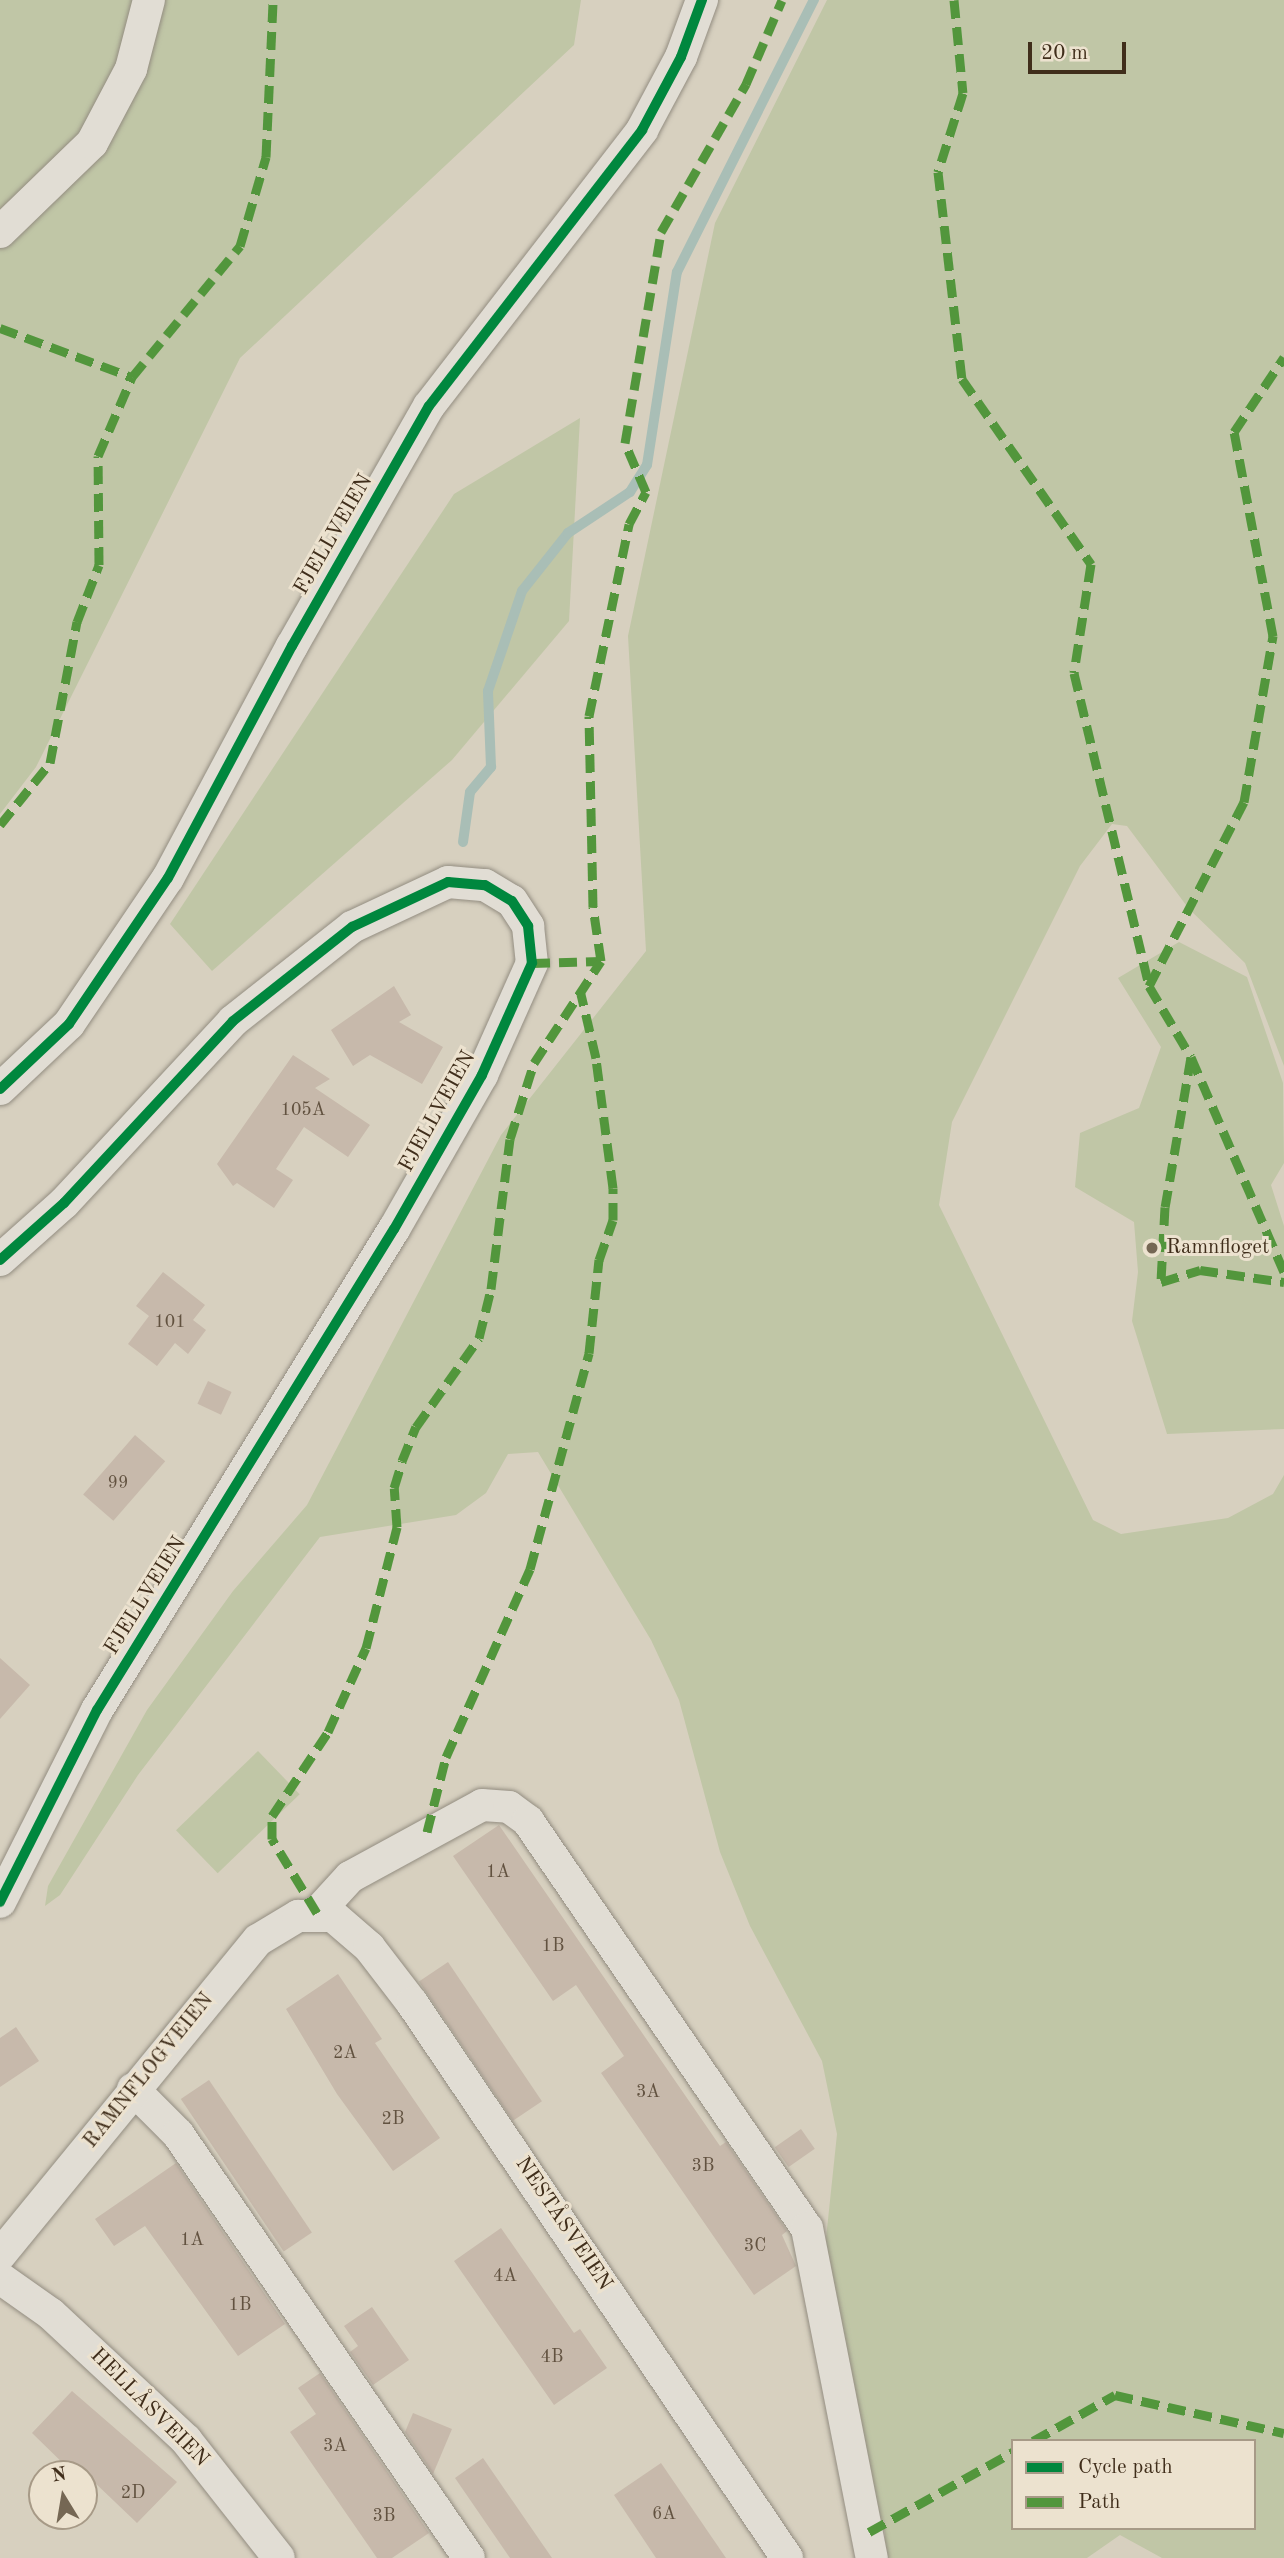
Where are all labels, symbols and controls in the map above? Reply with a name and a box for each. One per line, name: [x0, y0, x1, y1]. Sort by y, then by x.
scale bar: [1032, 28, 1130, 72]
text: 20 m: [1041, 43, 1088, 64]
street label: FJELLVEIEN: [289, 470, 379, 600]
street label: FJELLVEIEN: [394, 1047, 482, 1177]
house number: 105A: [280, 1099, 326, 1121]
place label: Ramnfloget: [1166, 1235, 1269, 1261]
marker: Ramnfloget: [1144, 1240, 1160, 1256]
house number: 101: [154, 1311, 186, 1333]
house number: 99: [108, 1472, 128, 1494]
street label: FJELLVEIEN: [100, 1532, 192, 1660]
house number: 1A: [486, 1861, 510, 1883]
house number: 1B: [542, 1935, 564, 1957]
street label: RAMNFLOGVEIEN: [79, 1988, 219, 2154]
house number: 2A: [333, 2042, 357, 2064]
house number: 3A: [636, 2081, 660, 2103]
house number: 2B: [382, 2108, 404, 2130]
street label: NESTÅSVEIEN: [509, 2152, 617, 2296]
house number: 3B: [692, 2155, 714, 2177]
house number: 1A: [180, 2229, 204, 2251]
house number: 3C: [744, 2235, 766, 2257]
house number: 4A: [493, 2265, 517, 2287]
house number: 1B: [229, 2294, 251, 2316]
street label: HELLÅSVEIEN: [84, 2343, 214, 2473]
house number: 4B: [541, 2346, 563, 2368]
house number: 3A: [323, 2435, 347, 2457]
legend: [1011, 2439, 1256, 2530]
text: Cycle path: [1078, 2457, 1173, 2478]
north arrow: [28, 2460, 98, 2530]
text: N: [50, 2465, 68, 2487]
house number: 2D: [121, 2482, 145, 2504]
text: Path: [1078, 2492, 1121, 2513]
house number: 6A: [652, 2503, 676, 2525]
house number: 3B: [373, 2505, 395, 2527]

